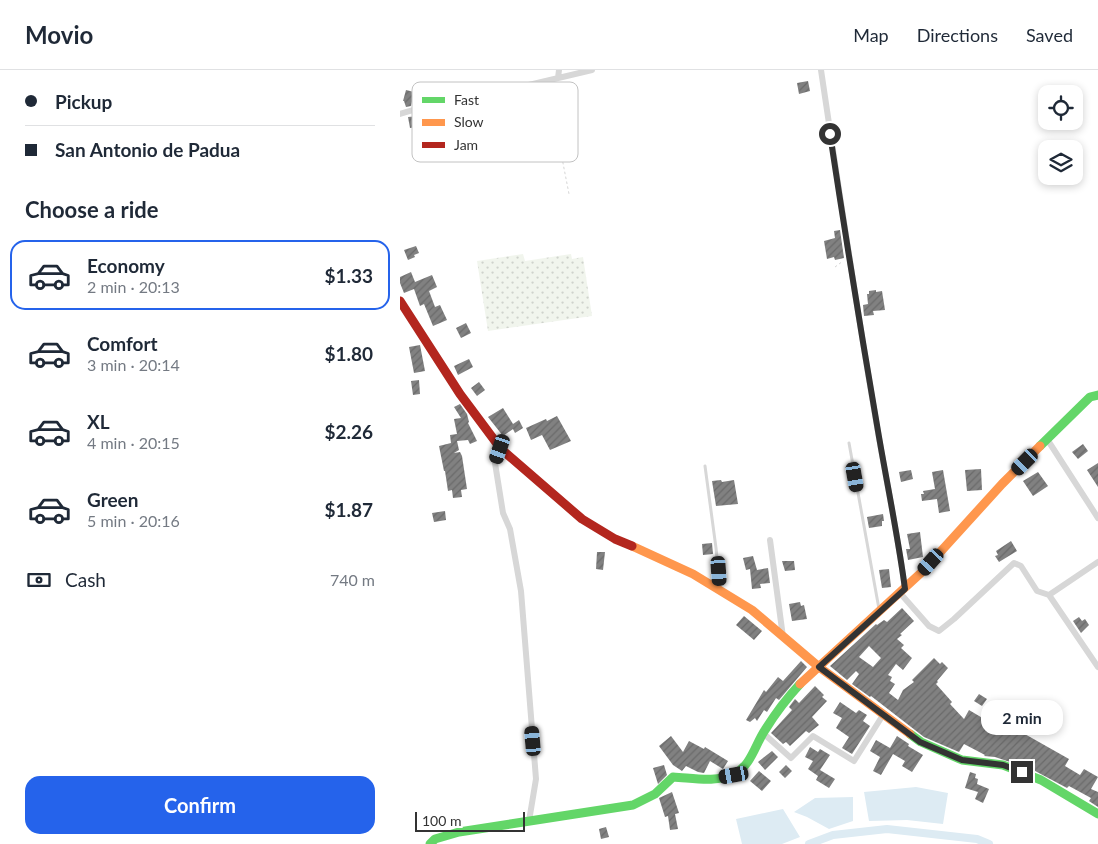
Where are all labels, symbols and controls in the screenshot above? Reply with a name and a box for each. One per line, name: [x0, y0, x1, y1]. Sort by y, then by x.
text: Movio: [25, 20, 93, 49]
text: Map: [853, 24, 889, 46]
text: Directions: [917, 24, 998, 46]
text: Saved: [1026, 24, 1073, 46]
legend: [412, 82, 578, 162]
map controls: [1038, 85, 1083, 185]
button: locate: [1038, 85, 1083, 130]
text: Pickup: [55, 90, 112, 113]
text: Fast: [454, 91, 479, 108]
text: Slow: [454, 113, 484, 130]
route start: [819, 123, 841, 145]
text: Jam: [454, 136, 478, 153]
text: San Antonio de Padua: [55, 138, 240, 161]
button: layers: [1038, 140, 1083, 185]
text: Choose a ride: [25, 196, 159, 223]
icon: car: [27, 253, 72, 298]
text: Economy: [87, 254, 165, 277]
text: $1.33: [324, 264, 373, 287]
text: 2 min · 20:13: [87, 277, 180, 296]
icon: car: [27, 331, 72, 376]
text: Comfort: [87, 332, 158, 355]
text: $1.80: [324, 342, 373, 365]
text: 3 min · 20:14: [87, 355, 180, 374]
icon: car: [27, 409, 72, 454]
text: XL: [87, 410, 110, 433]
text: $2.26: [324, 420, 373, 443]
car: [488, 432, 511, 466]
text: 4 min · 20:15: [87, 433, 180, 452]
car: [1009, 446, 1040, 478]
car: [845, 461, 864, 493]
icon: car: [27, 487, 72, 532]
text: Green: [87, 488, 138, 511]
text: $1.87: [324, 498, 373, 521]
text: 5 min · 20:16: [87, 511, 180, 530]
car: [915, 546, 946, 578]
car: [710, 556, 727, 586]
icon: cash: [25, 566, 53, 594]
text: Cash: [65, 568, 106, 591]
text: 740 m: [330, 570, 375, 589]
callout: 2 min: [981, 700, 1063, 734]
text: 2 min: [1002, 708, 1042, 727]
car: [524, 725, 541, 757]
route end: [1011, 761, 1033, 783]
car: [717, 765, 750, 785]
button: Confirm: [25, 776, 375, 834]
scale bar: [415, 809, 525, 832]
text: 100 m: [422, 812, 461, 829]

